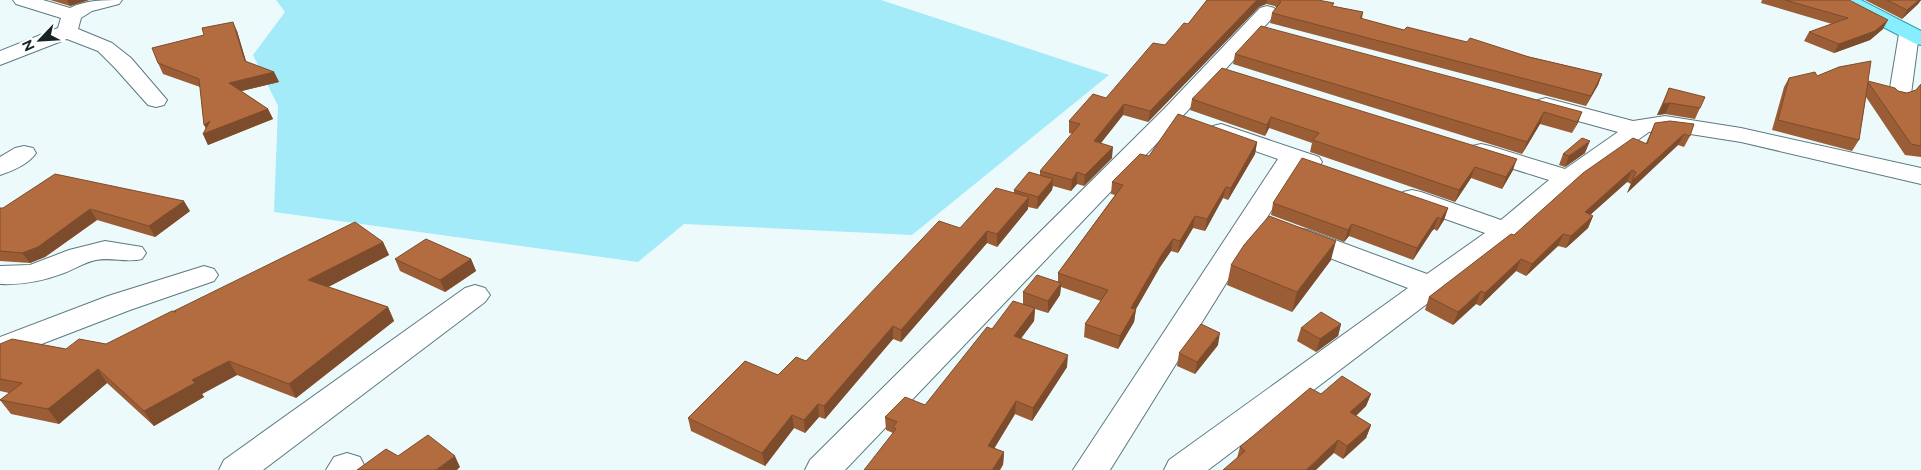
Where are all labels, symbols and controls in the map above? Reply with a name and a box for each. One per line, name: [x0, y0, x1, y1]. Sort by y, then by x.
north arrow: [15, 15, 65, 65]
text: N: [19, 37, 38, 54]

